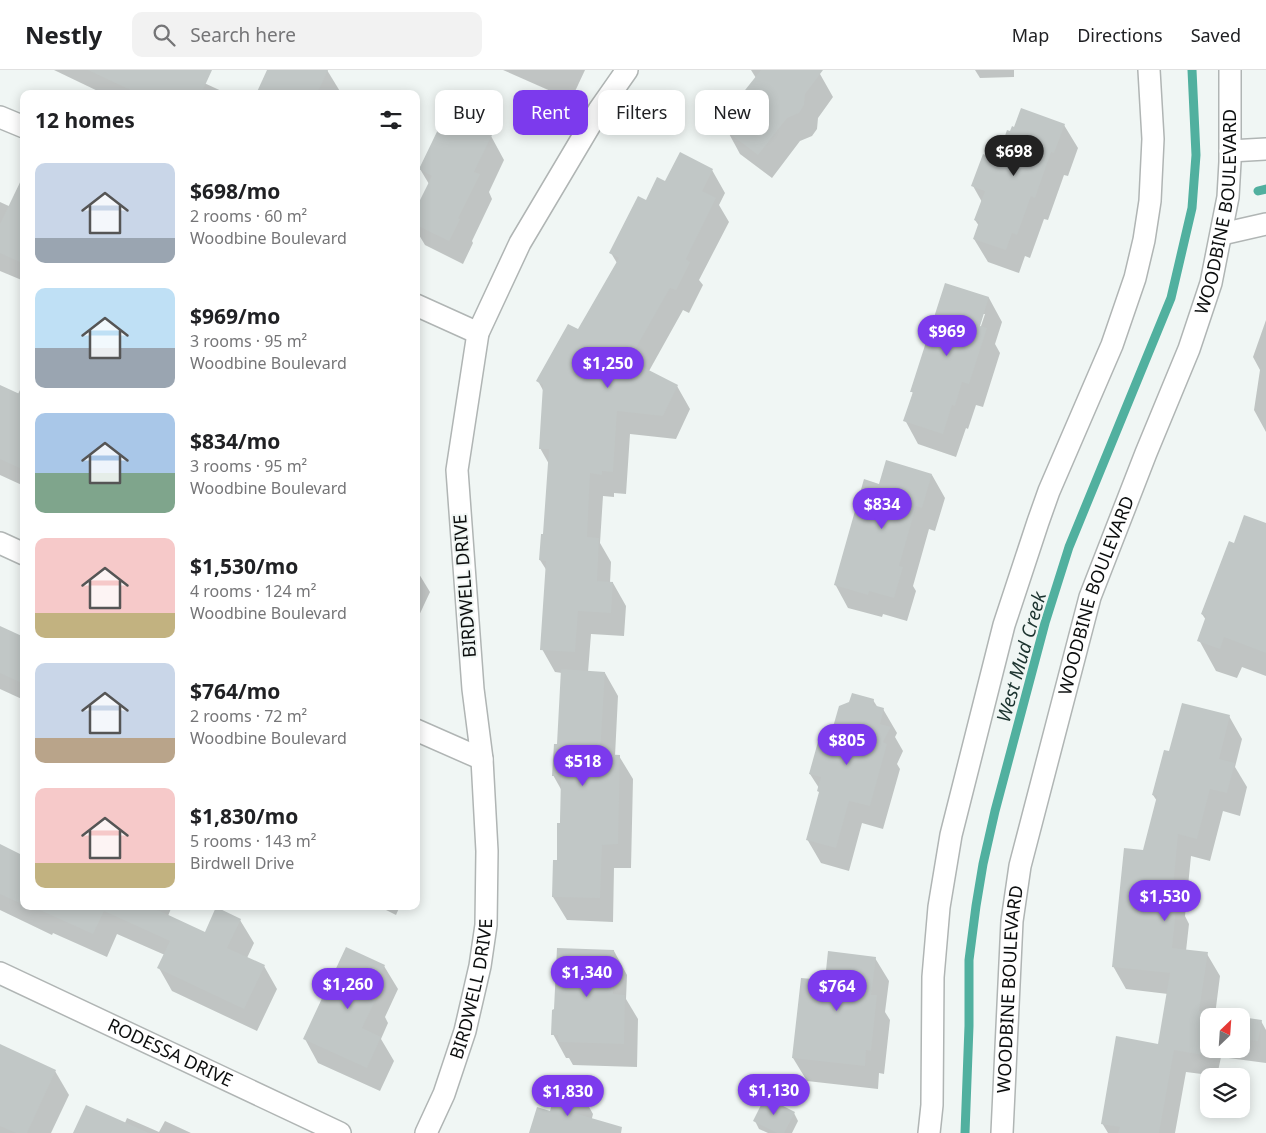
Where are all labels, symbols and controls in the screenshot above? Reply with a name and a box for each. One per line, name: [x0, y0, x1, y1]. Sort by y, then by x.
search box: [132, 12, 482, 57]
text: Nestly: [25, 18, 102, 51]
icon: search: [150, 21, 178, 49]
text: Search here: [190, 22, 296, 48]
text: Map: [1012, 23, 1049, 47]
text: Directions: [1077, 23, 1163, 47]
text: Saved: [1191, 23, 1241, 47]
chip: Buy: [435, 90, 503, 135]
chip: Rent: [513, 90, 588, 135]
chip: Filters: [598, 90, 685, 135]
chip: New: [695, 90, 769, 135]
text: 12 homes: [35, 106, 135, 134]
icon: filters: [377, 106, 405, 134]
street label: WOODBINE BOULEVARD: [1188, 109, 1241, 317]
pin: $698: [984, 134, 1044, 177]
text: $698: [996, 140, 1032, 162]
text: $698/mo: [190, 177, 280, 205]
icon: home: [75, 183, 135, 243]
text: 2 rooms · 60 m²: [190, 205, 307, 227]
text: Woodbine Boulevard: [190, 227, 347, 249]
text: $969/mo: [190, 302, 280, 330]
icon: home: [75, 308, 135, 368]
pin: $969: [917, 314, 977, 357]
text: $969: [929, 320, 965, 342]
text: 3 rooms · 95 m²: [190, 330, 307, 352]
pin: $1,250: [567, 346, 649, 389]
text: Woodbine Boulevard: [190, 352, 347, 374]
text: $1,250: [583, 352, 633, 374]
text: $834/mo: [190, 427, 280, 455]
icon: home: [75, 433, 135, 493]
text: 3 rooms · 95 m²: [190, 455, 307, 477]
text: Woodbine Boulevard: [190, 477, 347, 499]
pin: $834: [852, 488, 912, 530]
street label: WOODBINE BOULEVARD: [1052, 492, 1139, 697]
text: $834: [864, 493, 900, 515]
street label: BIRDWELL DRIVE: [447, 514, 481, 658]
text: $1,530/mo: [190, 552, 298, 580]
icon: home: [75, 558, 135, 618]
text: 4 rooms · 124 m²: [190, 580, 316, 602]
water label: West Mud Creek: [990, 588, 1052, 725]
text: Woodbine Boulevard: [190, 602, 347, 624]
text: $764/mo: [190, 677, 280, 705]
icon: home: [75, 683, 135, 743]
text: 2 rooms · 72 m²: [190, 705, 307, 727]
pin: $805: [817, 724, 877, 766]
text: Woodbine Boulevard: [190, 727, 347, 749]
text: $805: [829, 729, 865, 751]
pin: $518: [553, 744, 613, 787]
text: $518: [565, 750, 601, 772]
text: $1,830/mo: [190, 802, 298, 830]
icon: home: [75, 808, 135, 868]
text: 5 rooms · 143 m²: [190, 830, 316, 852]
text: Birdwell Drive: [190, 852, 294, 874]
pin: $1,530: [1124, 880, 1206, 922]
street label: WOODBINE BOULEVARD: [991, 884, 1028, 1094]
text: $1,530: [1140, 885, 1190, 907]
street label: BIRDWELL DRIVE: [443, 919, 497, 1062]
pin: $1,340: [546, 956, 628, 998]
text: $1,340: [562, 961, 612, 983]
pin: $1,260: [307, 968, 389, 1010]
pin: $764: [807, 970, 867, 1012]
text: $1,260: [323, 973, 373, 995]
text: $764: [819, 975, 855, 997]
north arrow: [1200, 1008, 1250, 1058]
map controls: [1200, 1008, 1250, 1118]
street label: RODESSA DRIVE: [104, 1012, 237, 1092]
button: layers: [1200, 1068, 1250, 1118]
pin: $1,830: [527, 1074, 609, 1117]
pin: $1,130: [733, 1074, 815, 1116]
text: $1,130: [749, 1079, 799, 1101]
text: $1,830: [543, 1080, 593, 1102]

